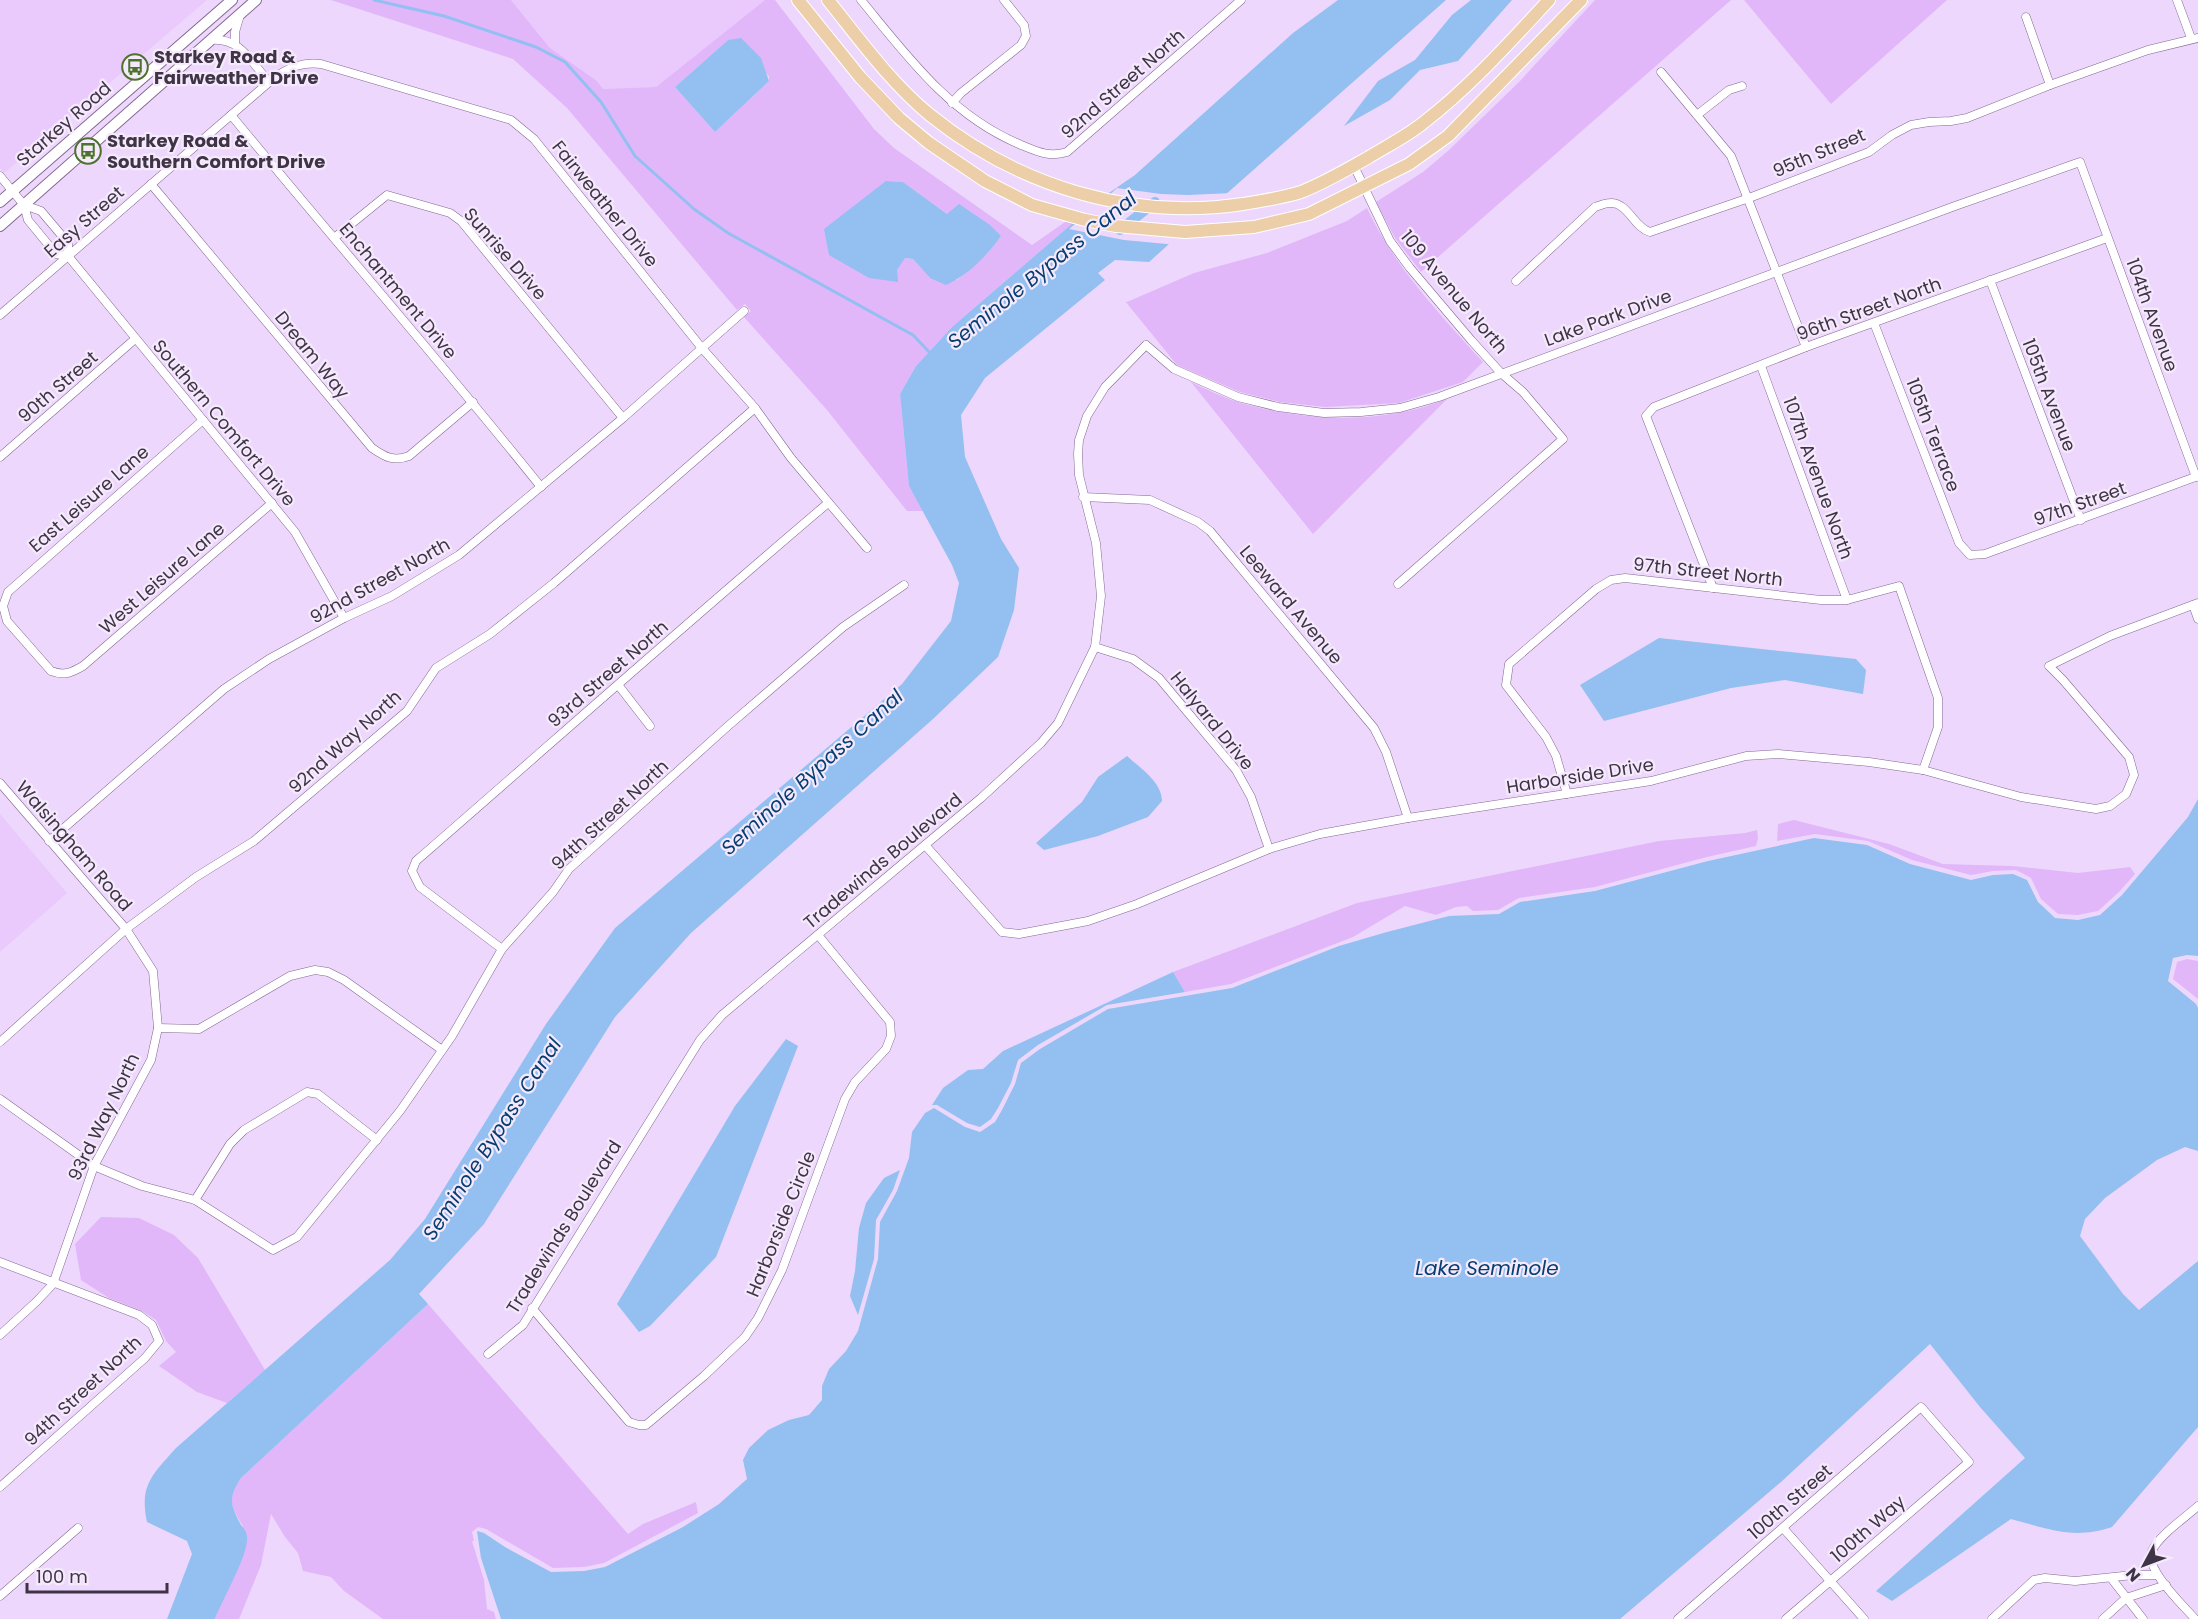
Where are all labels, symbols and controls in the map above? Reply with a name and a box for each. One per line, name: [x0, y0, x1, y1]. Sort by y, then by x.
street label: 92nd Street North: [1055, 23, 1190, 144]
place label: Starkey Road & Fairweather Drive: [154, 44, 318, 90]
bus stop icon: Starkey Road & Fairweather Drive: [120, 52, 150, 82]
street label: Starkey Road: [11, 75, 116, 172]
street label: 95th Street: [1769, 122, 1869, 183]
place label: Starkey Road & Southern Comfort Drive: [107, 128, 325, 174]
street label: Fairweather Drive: [546, 135, 664, 272]
bus stop icon: Starkey Road & Southern Comfort Drive: [73, 136, 103, 166]
street label: Easy Street: [38, 180, 129, 263]
water label: Seminole Bypass Canal: [941, 185, 1143, 355]
street label: Sunrise Drive: [458, 202, 553, 305]
street label: Enchantment Drive: [334, 217, 463, 364]
street label: 109 Avenue North: [1395, 224, 1514, 359]
street label: 104th Avenue: [2120, 255, 2185, 375]
street label: 96th Street North: [1793, 271, 1945, 346]
street label: Lake Park Drive: [1541, 283, 1675, 352]
street label: Dream Way: [269, 306, 355, 404]
street label: Southern Comfort Drive: [147, 334, 302, 511]
street label: 105th Avenue: [2017, 335, 2082, 455]
street label: 90th Street: [12, 345, 103, 428]
street label: 105th Terrace: [1900, 374, 1967, 495]
street label: 107th Avenue North: [1777, 393, 1859, 563]
street label: East Leisure Lane: [23, 439, 154, 558]
street label: 97th Street: [2030, 475, 2130, 532]
street label: West Leisure Lane: [93, 516, 230, 639]
street label: 92nd Street North: [305, 532, 454, 629]
street label: Leeward Avenue: [1234, 540, 1349, 670]
street label: 97th Street North: [1632, 551, 1784, 592]
street label: 93rd Street North: [542, 614, 673, 733]
street label: Halyard Drive: [1165, 666, 1260, 775]
water label: Seminole Bypass Canal: [715, 683, 909, 861]
street label: 92nd Way North: [283, 684, 406, 799]
street label: Harborside Drive: [1504, 752, 1655, 799]
street label: 94th Street North: [546, 754, 674, 876]
street label: Walsingham Road: [11, 775, 138, 916]
street label: Tradewinds Boulevard: [798, 787, 967, 934]
water label: Seminole Bypass Canal: [416, 1032, 568, 1246]
street label: 93rd Way North: [62, 1049, 145, 1185]
street label: Tradewinds Boulevard: [500, 1135, 627, 1318]
street label: Harborside Circle: [740, 1147, 821, 1300]
water label: Lake Seminole: [1415, 1254, 1559, 1282]
street label: 94th Street North: [19, 1330, 147, 1452]
street label: 100th Street: [1742, 1458, 1837, 1545]
street label: 100th Way: [1825, 1489, 1910, 1568]
north arrow: [2114, 1535, 2174, 1595]
scale bar: [27, 1556, 166, 1594]
text: N: [2120, 1562, 2146, 1587]
text: 100 m: [36, 1564, 88, 1589]

